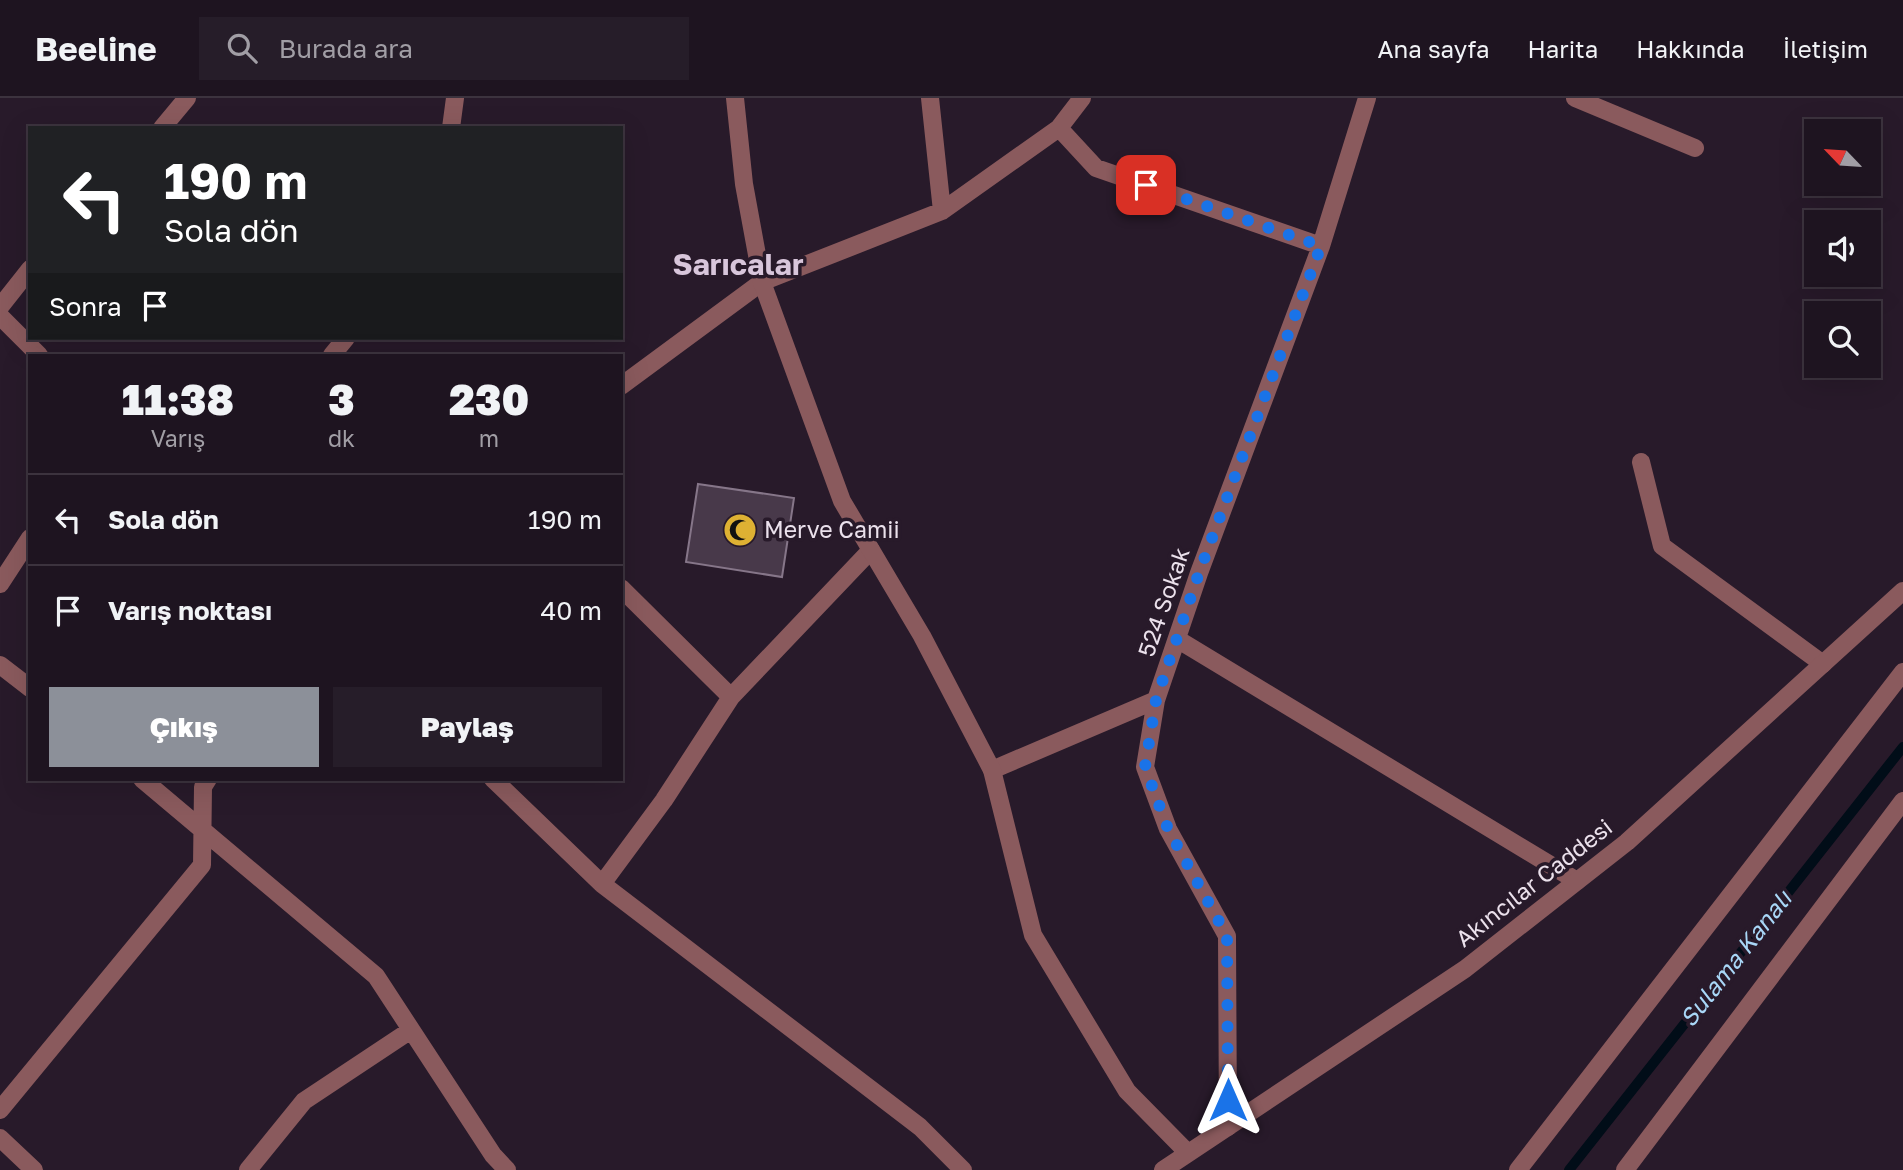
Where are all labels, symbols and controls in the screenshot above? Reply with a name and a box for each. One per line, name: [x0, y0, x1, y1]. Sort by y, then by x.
search box: [199, 17, 689, 80]
text: Beeline: [35, 29, 157, 68]
icon: search: [223, 29, 261, 67]
text: Burada ara: [279, 33, 413, 64]
text: Ana sayfa: [1378, 34, 1489, 63]
text: Harita: [1527, 34, 1598, 63]
text: Hakkında: [1636, 34, 1745, 63]
text: İletişim: [1783, 34, 1868, 63]
north arrow: [1804, 119, 1881, 196]
map controls: [1804, 119, 1881, 378]
text: 190 m: [164, 151, 307, 210]
icon: left: [49, 154, 140, 245]
pin: [1116, 155, 1176, 215]
icon: arrive: [1127, 166, 1165, 204]
button: sound: [1804, 210, 1881, 287]
text: Sola dön: [164, 211, 299, 249]
district label: Sarıcalar: [672, 246, 804, 282]
icon: arrive: [136, 287, 174, 325]
text: Sonra: [49, 291, 122, 322]
button: search: [1804, 301, 1881, 378]
text: 11:38: [122, 374, 234, 424]
text: 3: [328, 374, 355, 424]
text: 230: [449, 374, 529, 424]
text: Varış: [151, 424, 205, 452]
text: dk: [328, 424, 355, 452]
text: m: [479, 424, 499, 452]
icon: left: [49, 501, 87, 539]
text: Sola dön: [108, 504, 219, 535]
text: 190 m: [528, 504, 602, 535]
mosque icon: Merve Camii: [721, 511, 759, 549]
place label: Merve Camii: [764, 515, 900, 543]
street label: 524 Sokak: [1131, 543, 1195, 660]
icon: arrive: [49, 592, 87, 630]
text: Varış noktası: [108, 595, 272, 626]
text: 40 m: [541, 595, 602, 626]
button: Çıkış: [49, 687, 319, 767]
button: Paylaş: [333, 687, 602, 767]
street label: Akıncılar Caddesi: [1449, 812, 1617, 952]
water label: Sulama Kanalı: [1673, 883, 1798, 1032]
position arrow: [1191, 1063, 1265, 1137]

